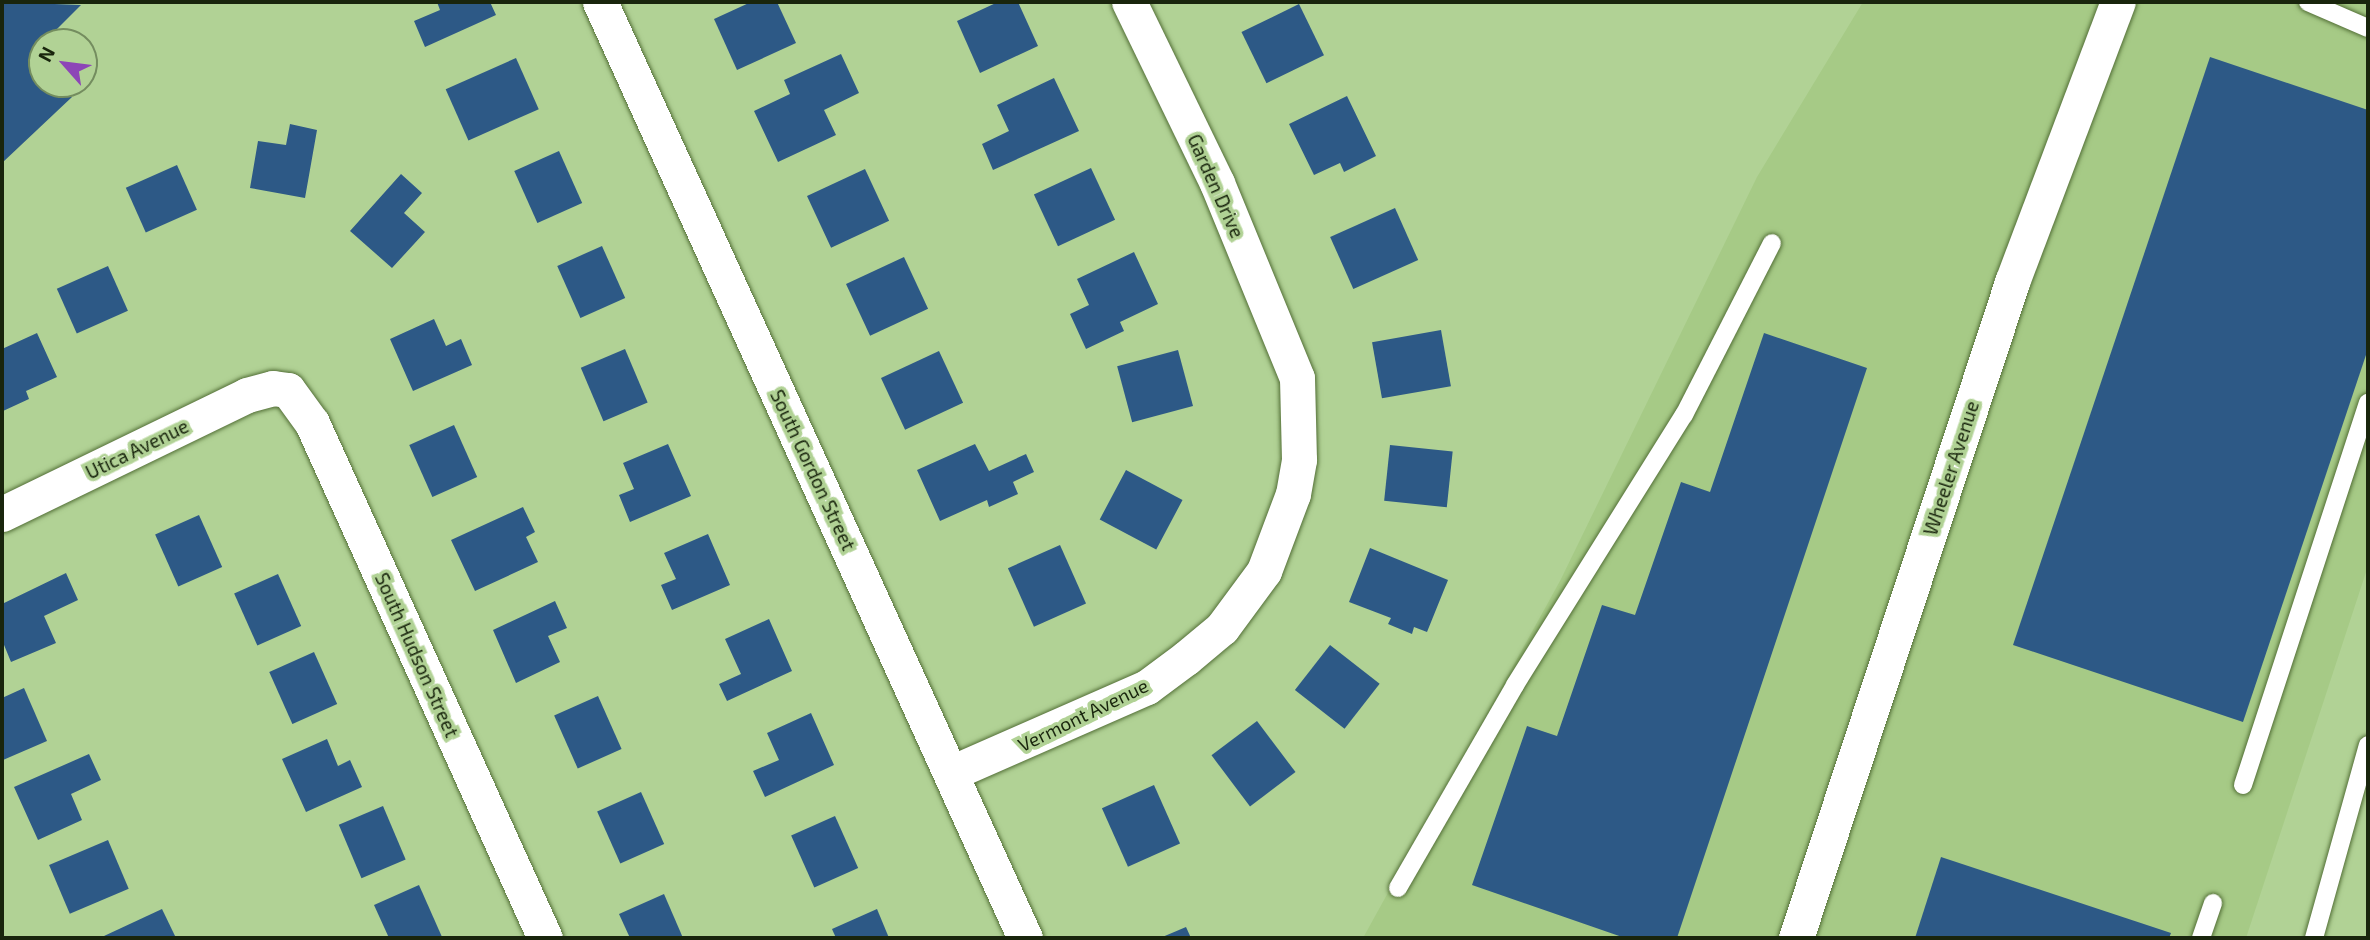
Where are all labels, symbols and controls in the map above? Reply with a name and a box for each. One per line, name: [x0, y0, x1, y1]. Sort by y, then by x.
north arrow: [28, 28, 98, 98]
text: N: [32, 42, 59, 65]
street label: Garden Drive: [1183, 131, 1249, 241]
street label: South Gordon Street: [766, 386, 860, 554]
street label: Wheeler Avenue: [1918, 398, 1984, 538]
street label: Utica Avenue: [82, 414, 192, 484]
street label: South Hudson Street: [370, 569, 464, 741]
street label: Vermont Avenue: [1014, 674, 1152, 756]

